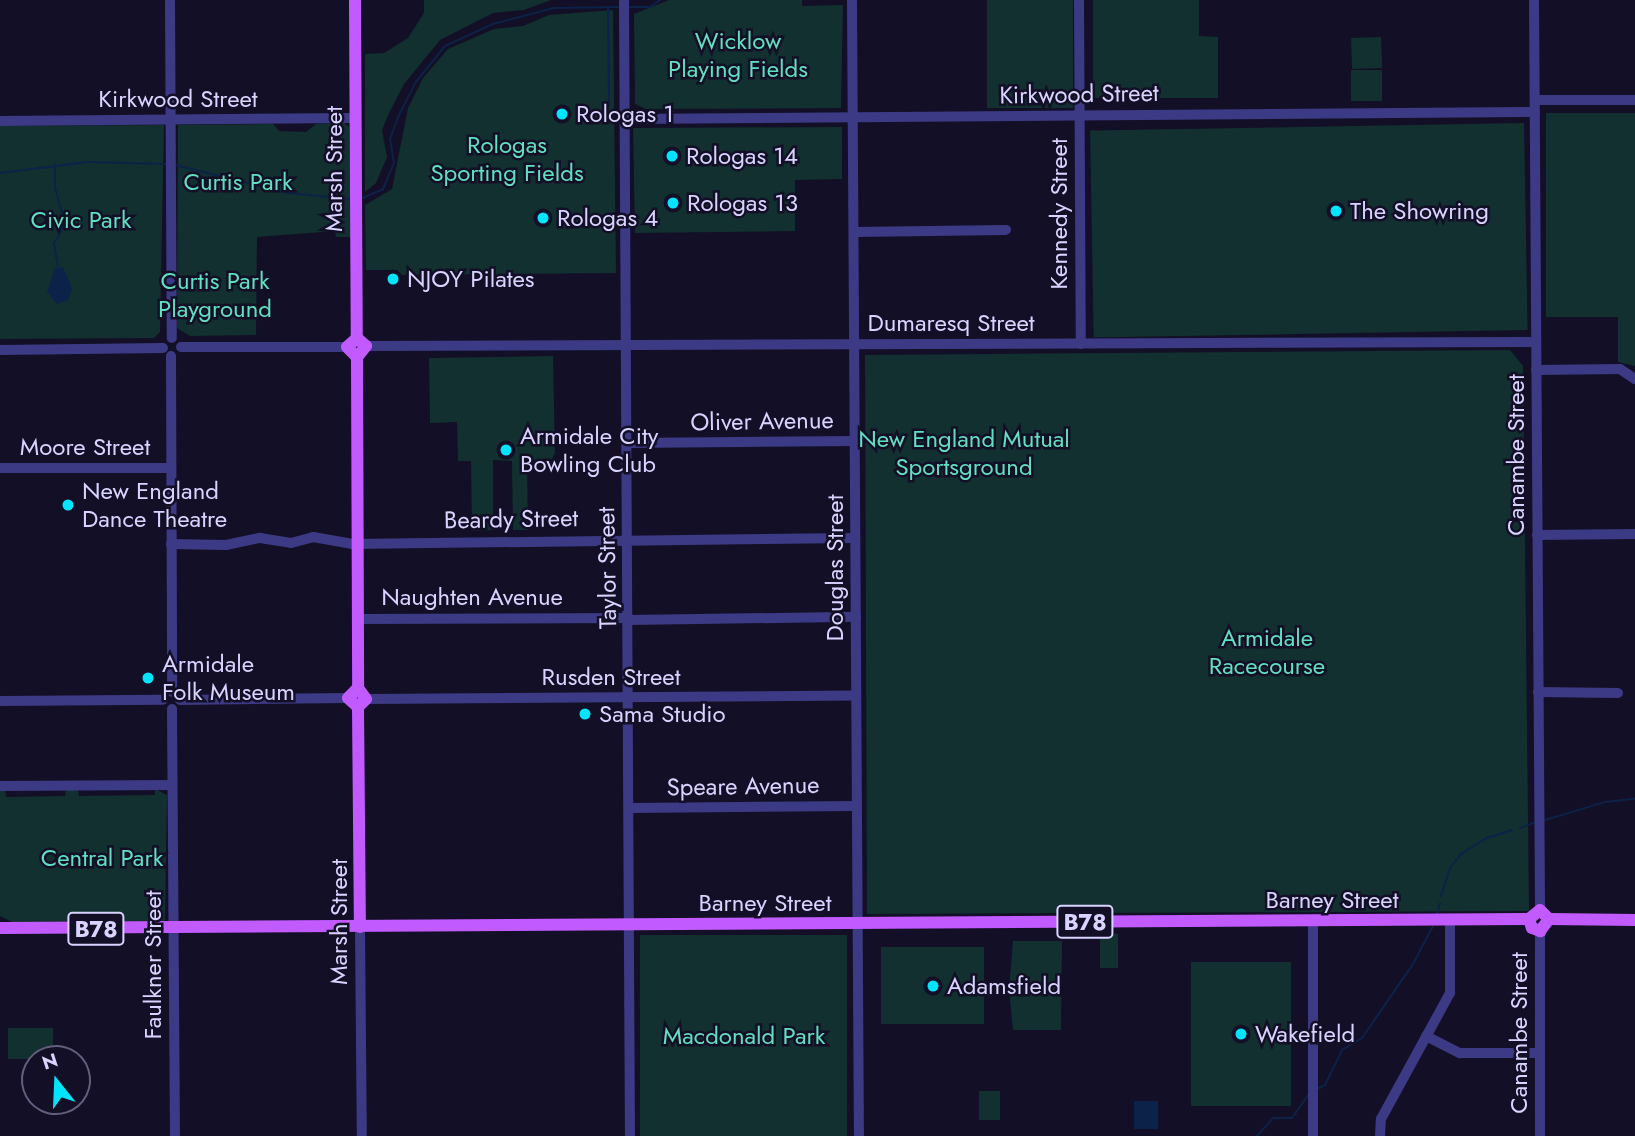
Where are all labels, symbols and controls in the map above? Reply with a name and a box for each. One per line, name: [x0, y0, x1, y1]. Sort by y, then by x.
park label: Wicklow Playing Fields: [668, 27, 808, 83]
street label: Kirkwood Street: [999, 78, 1159, 110]
street label: Kirkwood Street: [98, 85, 258, 113]
place label: Rologas 1: [576, 100, 674, 128]
street label: Marsh Street: [320, 106, 348, 232]
marker: Rologas 1: [554, 106, 570, 122]
park label: Rologas Sporting Fields: [430, 131, 584, 187]
street label: Kennedy Street: [1045, 138, 1073, 290]
place label: Rologas 14: [686, 142, 798, 170]
marker: Rologas 14: [664, 148, 680, 164]
park label: Curtis Park: [184, 168, 292, 196]
place label: Rologas 13: [687, 189, 798, 217]
marker: Rologas 13: [665, 195, 681, 211]
place label: The Showring: [1350, 197, 1489, 225]
marker: The Showring: [1328, 203, 1344, 219]
place label: Rologas 4: [557, 204, 658, 232]
park label: Civic Park: [31, 206, 131, 234]
marker: Rologas 4: [535, 210, 551, 226]
place label: NJOY Pilates: [407, 265, 535, 293]
park label: Curtis Park Playground: [158, 267, 272, 323]
marker: NJOY Pilates: [385, 271, 401, 287]
street label: Dumaresq Street: [867, 309, 1035, 337]
street label: Canambe Street: [1502, 374, 1530, 536]
street label: Oliver Avenue: [690, 405, 834, 437]
place label: Armidale City Bowling Club: [520, 422, 658, 478]
park label: New England Mutual Sportsground: [858, 425, 1070, 481]
street label: Moore Street: [20, 433, 150, 461]
marker: Armidale City Bowling Club: [498, 442, 514, 458]
place label: New England Dance Theatre: [82, 477, 227, 533]
street label: Douglas Street: [821, 495, 849, 641]
marker: New England Dance Theatre: [60, 497, 76, 513]
street label: Beardy Street: [444, 503, 578, 535]
street label: Taylor Street: [592, 507, 622, 629]
street label: Naughten Avenue: [381, 583, 563, 611]
park label: Armidale Racecourse: [1209, 624, 1325, 680]
place label: Armidale Folk Museum: [162, 650, 295, 706]
street label: Rusden Street: [542, 663, 680, 691]
marker: Armidale Folk Museum: [140, 670, 156, 686]
place label: Sama Studio: [599, 700, 726, 728]
marker: Sama Studio: [577, 706, 593, 722]
street label: Speare Avenue: [666, 770, 820, 802]
park label: Central Park: [41, 844, 163, 872]
street label: Marsh Street: [325, 859, 353, 985]
street label: Barney Street: [1266, 886, 1398, 914]
street label: Barney Street: [699, 889, 831, 917]
street label: Faulkner Street: [139, 890, 167, 1040]
road number: B78: [1055, 903, 1115, 942]
road number: B78: [66, 910, 126, 948]
street label: Canambe Street: [1505, 952, 1533, 1114]
place label: Adamsfield: [947, 972, 1061, 1000]
marker: Adamsfield: [925, 978, 941, 994]
place label: Wakefield: [1255, 1020, 1355, 1048]
park label: Macdonald Park: [663, 1022, 825, 1050]
marker: Wakefield: [1233, 1026, 1249, 1042]
north arrow: [21, 1045, 91, 1115]
text: N: [39, 1046, 61, 1077]

